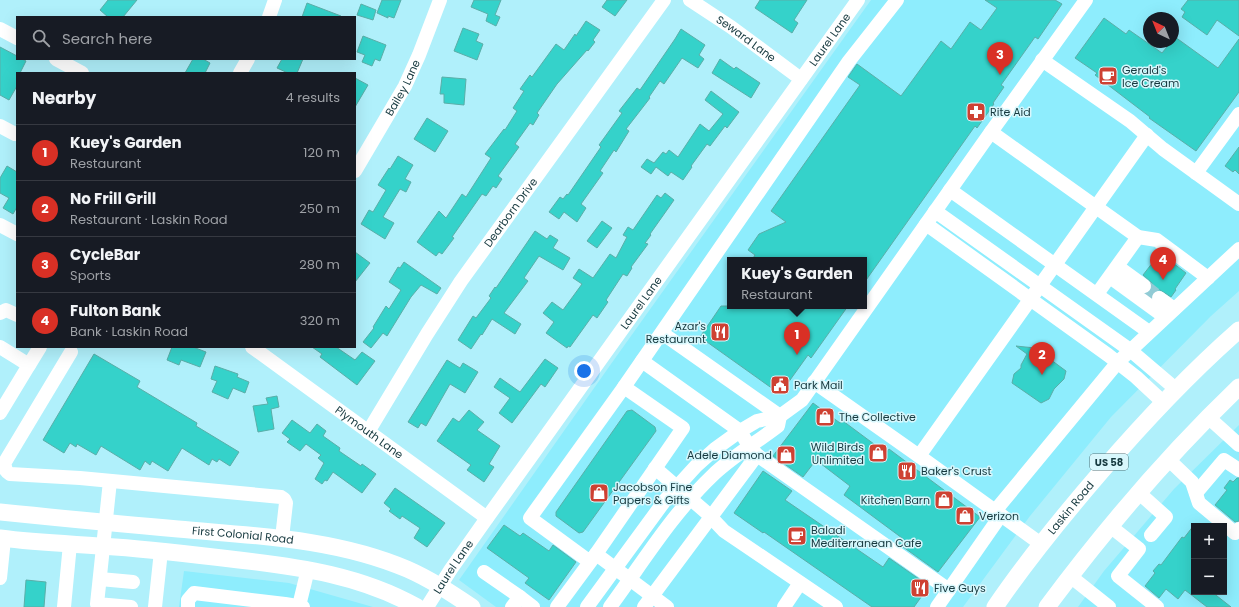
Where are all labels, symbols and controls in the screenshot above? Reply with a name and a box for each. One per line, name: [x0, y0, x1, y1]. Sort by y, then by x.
street label: Laurel Lane: [805, 9, 854, 69]
street label: Seward Lane: [713, 11, 779, 66]
north arrow: [1143, 12, 1179, 48]
search box: [16, 16, 356, 60]
icon: search: [30, 27, 52, 49]
text: Search here: [62, 28, 152, 49]
pin: 3: [987, 42, 1013, 75]
street label: Bailey Lane: [381, 57, 424, 119]
place label: Gerald's Ice Cream: [1122, 62, 1179, 91]
cafe icon: Gerald's Ice Cream: [1097, 65, 1119, 87]
text: Nearby: [32, 86, 96, 110]
text: 4 results: [286, 88, 340, 107]
pharmacy icon: Rite Aid: [965, 101, 987, 123]
place label: Rite Aid: [990, 104, 1031, 120]
text: Kuey's Garden: [70, 132, 182, 153]
text: 1: [43, 143, 47, 162]
text: 120 m: [303, 143, 340, 162]
text: Restaurant: [70, 154, 141, 173]
street label: Dearborn Drive: [480, 174, 541, 250]
text: No Frill Grill: [70, 188, 156, 209]
text: 2: [41, 199, 49, 218]
text: 250 m: [299, 199, 340, 218]
text: Restaurant · Laskin Road: [70, 210, 228, 229]
text: CycleBar: [70, 244, 140, 265]
pin: 4: [1150, 247, 1176, 280]
text: 3: [41, 255, 49, 274]
text: 280 m: [299, 255, 340, 274]
popup: [727, 257, 867, 309]
text: Kuey's Garden: [741, 263, 853, 284]
text: Sports: [70, 266, 111, 285]
street label: Laurel Lane: [617, 273, 666, 333]
text: Restaurant: [741, 285, 812, 304]
text: Fulton Bank: [70, 300, 161, 321]
text: 4: [41, 311, 49, 330]
text: 320 m: [300, 311, 340, 330]
place label: Azar's Restaurant: [646, 318, 706, 347]
restaurant icon: Azar's Restaurant: [709, 321, 731, 343]
text: Bank · Laskin Road: [70, 322, 188, 341]
pin: 1: [784, 322, 810, 355]
pin: 2: [1029, 342, 1055, 375]
your location: [574, 361, 594, 381]
public building icon: Park Mail: [769, 374, 791, 396]
place label: Park Mail: [794, 377, 843, 393]
street label: Plymouth Lane: [332, 402, 407, 463]
shop icon: The Collective: [814, 406, 836, 428]
place label: The Collective: [839, 409, 916, 425]
place label: Wild Birds Unlimited: [811, 439, 864, 468]
shop icon: Wild Birds Unlimited: [867, 442, 889, 464]
shop icon: Adele Diamond: [775, 444, 797, 466]
place label: Adele Diamond: [687, 447, 772, 463]
road number: US 58: [1090, 454, 1128, 470]
restaurant icon: Baker's Crust: [896, 460, 918, 482]
place label: Baker's Crust: [921, 463, 992, 479]
street label: Laskin Road: [1044, 478, 1098, 538]
place label: Jacobson Fine Papers & Gifts: [613, 479, 692, 508]
shop icon: Jacobson Fine Papers & Gifts: [588, 482, 610, 504]
shop icon: Kitchen Barn: [933, 489, 955, 511]
place label: Kitchen Barn: [861, 492, 930, 508]
shop icon: Verizon: [954, 505, 976, 527]
place label: Verizon: [979, 508, 1019, 524]
street label: First Colonial Road: [191, 522, 295, 548]
place label: Baladi Mediterranean Cafe: [811, 522, 922, 551]
map controls: [1191, 523, 1227, 595]
button: +: [1191, 523, 1227, 559]
cafe icon: Baladi Mediterranean Cafe: [786, 525, 808, 547]
street label: Laurel Lane: [429, 536, 477, 597]
button: −: [1191, 559, 1227, 595]
restaurant icon: Five Guys: [909, 577, 931, 599]
place label: Five Guys: [934, 580, 986, 596]

